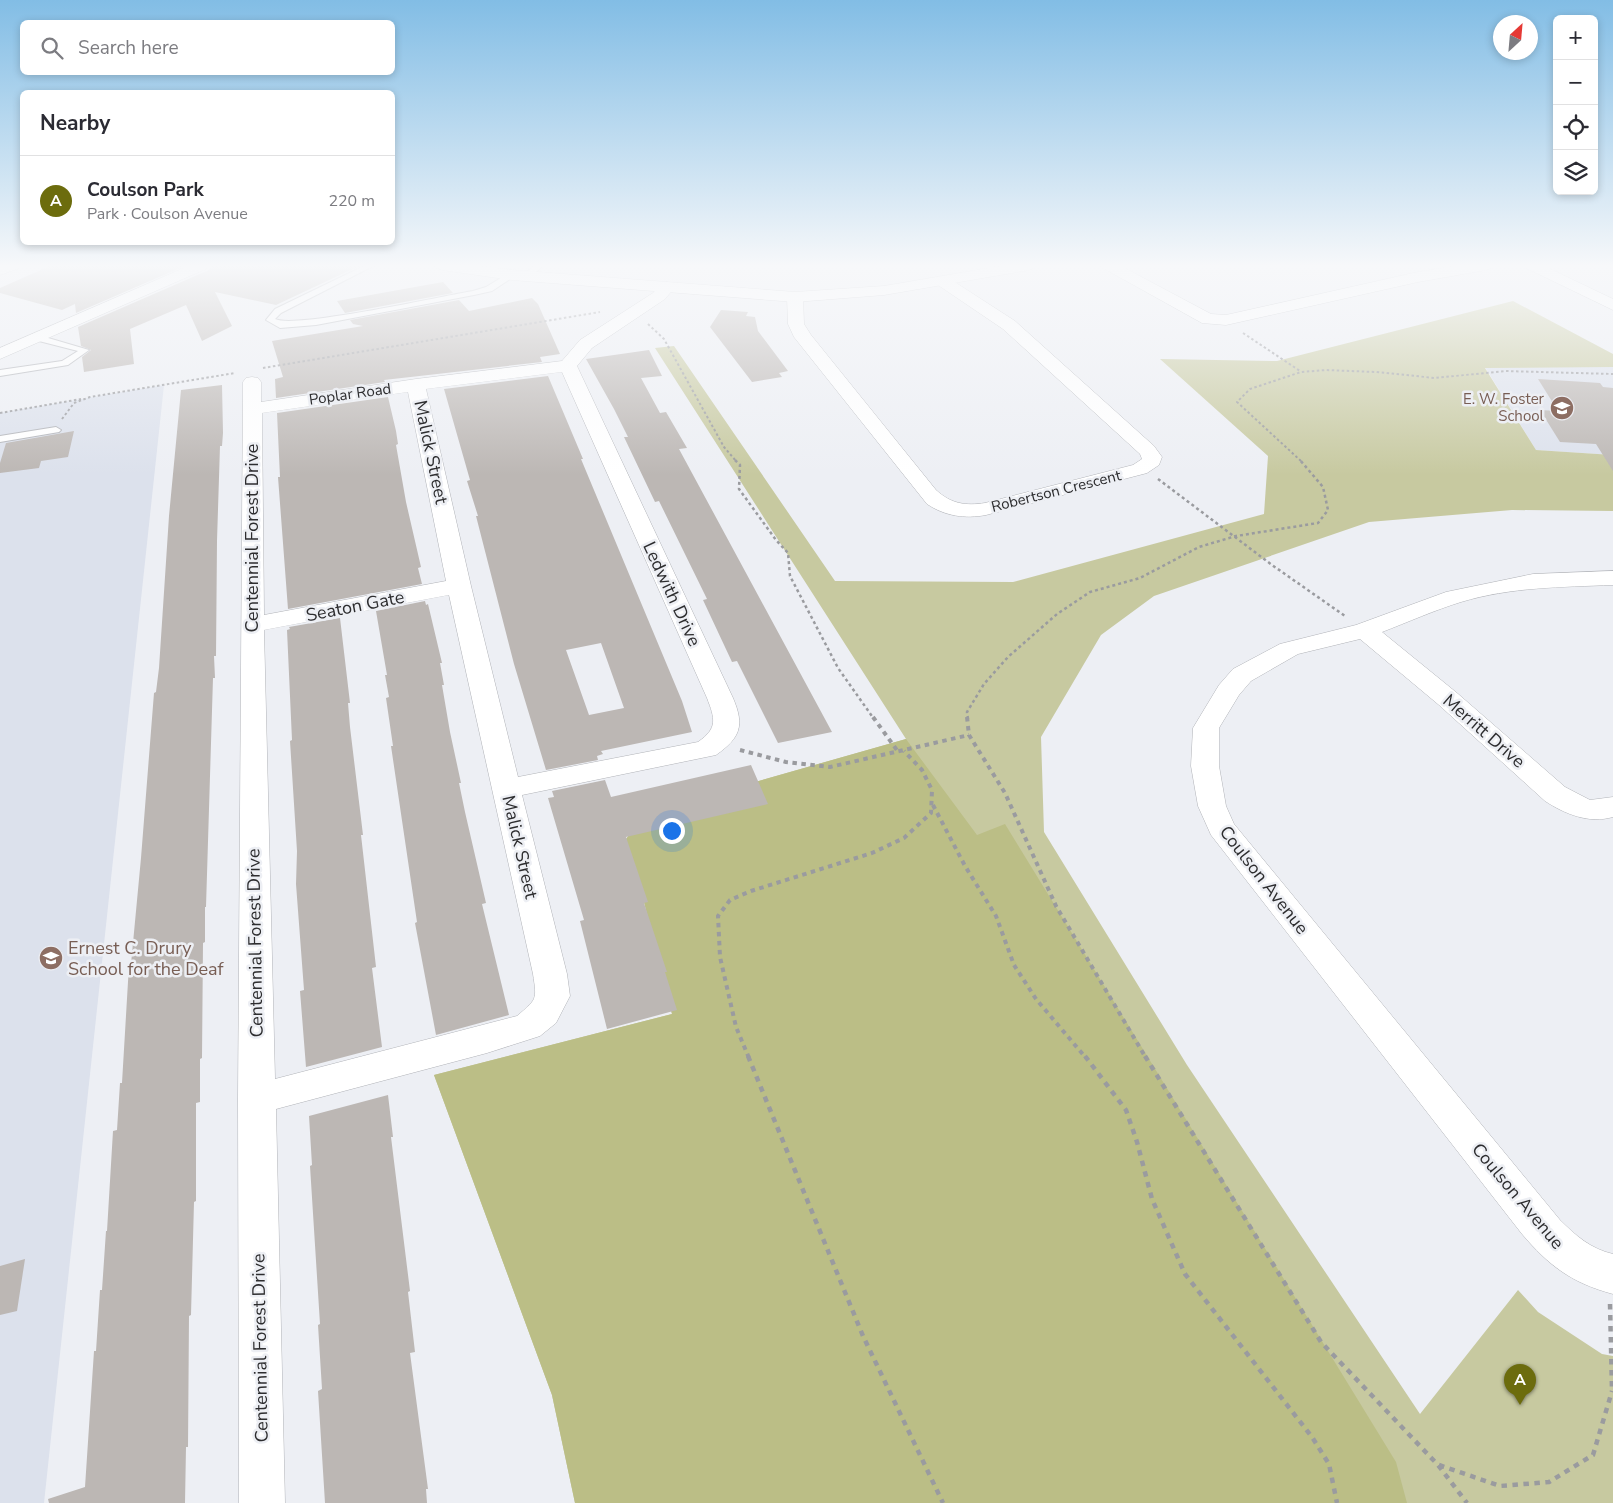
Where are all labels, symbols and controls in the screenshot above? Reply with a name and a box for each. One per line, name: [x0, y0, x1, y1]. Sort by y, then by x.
north arrow: [1493, 15, 1538, 60]
map controls: [1553, 15, 1598, 195]
button: +: [1553, 15, 1598, 60]
search box: [20, 20, 395, 75]
icon: search: [38, 34, 66, 62]
text: Search here: [78, 35, 179, 61]
button: −: [1553, 60, 1598, 105]
button: locate: [1553, 105, 1598, 150]
text: Nearby: [40, 109, 110, 137]
button: layers: [1553, 150, 1598, 195]
text: Coulson Park: [87, 177, 204, 203]
text: A: [50, 190, 62, 212]
text: 220 m: [328, 190, 375, 212]
text: Park · Coulson Avenue: [87, 203, 248, 225]
street label: Poplar Road: [308, 378, 392, 410]
place label: E. W. Foster School: [1463, 389, 1545, 426]
school or university icon: E. W. Foster School: [1549, 395, 1575, 421]
street label: Malick Street: [408, 398, 454, 507]
street label: Centennial Forest Drive: [240, 444, 264, 632]
street label: Robertson Crescent: [989, 465, 1124, 517]
street label: Ledwith Drive: [637, 538, 707, 650]
street label: Seaton Gate: [304, 585, 406, 627]
street label: Merritt Drive: [1438, 689, 1530, 773]
street label: Malick Street: [496, 793, 544, 902]
your location: [659, 818, 685, 844]
street label: Coulson Avenue: [1214, 821, 1314, 939]
street label: Centennial Forest Drive: [241, 848, 269, 1038]
place label: Ernest C. Drury School for the Deaf: [68, 936, 225, 981]
school or university icon: Ernest C. Drury School for the Deaf: [38, 945, 64, 971]
street label: Coulson Avenue: [1467, 1138, 1569, 1254]
street label: Centennial Forest Drive: [246, 1253, 274, 1443]
pin: A: [1504, 1364, 1536, 1405]

